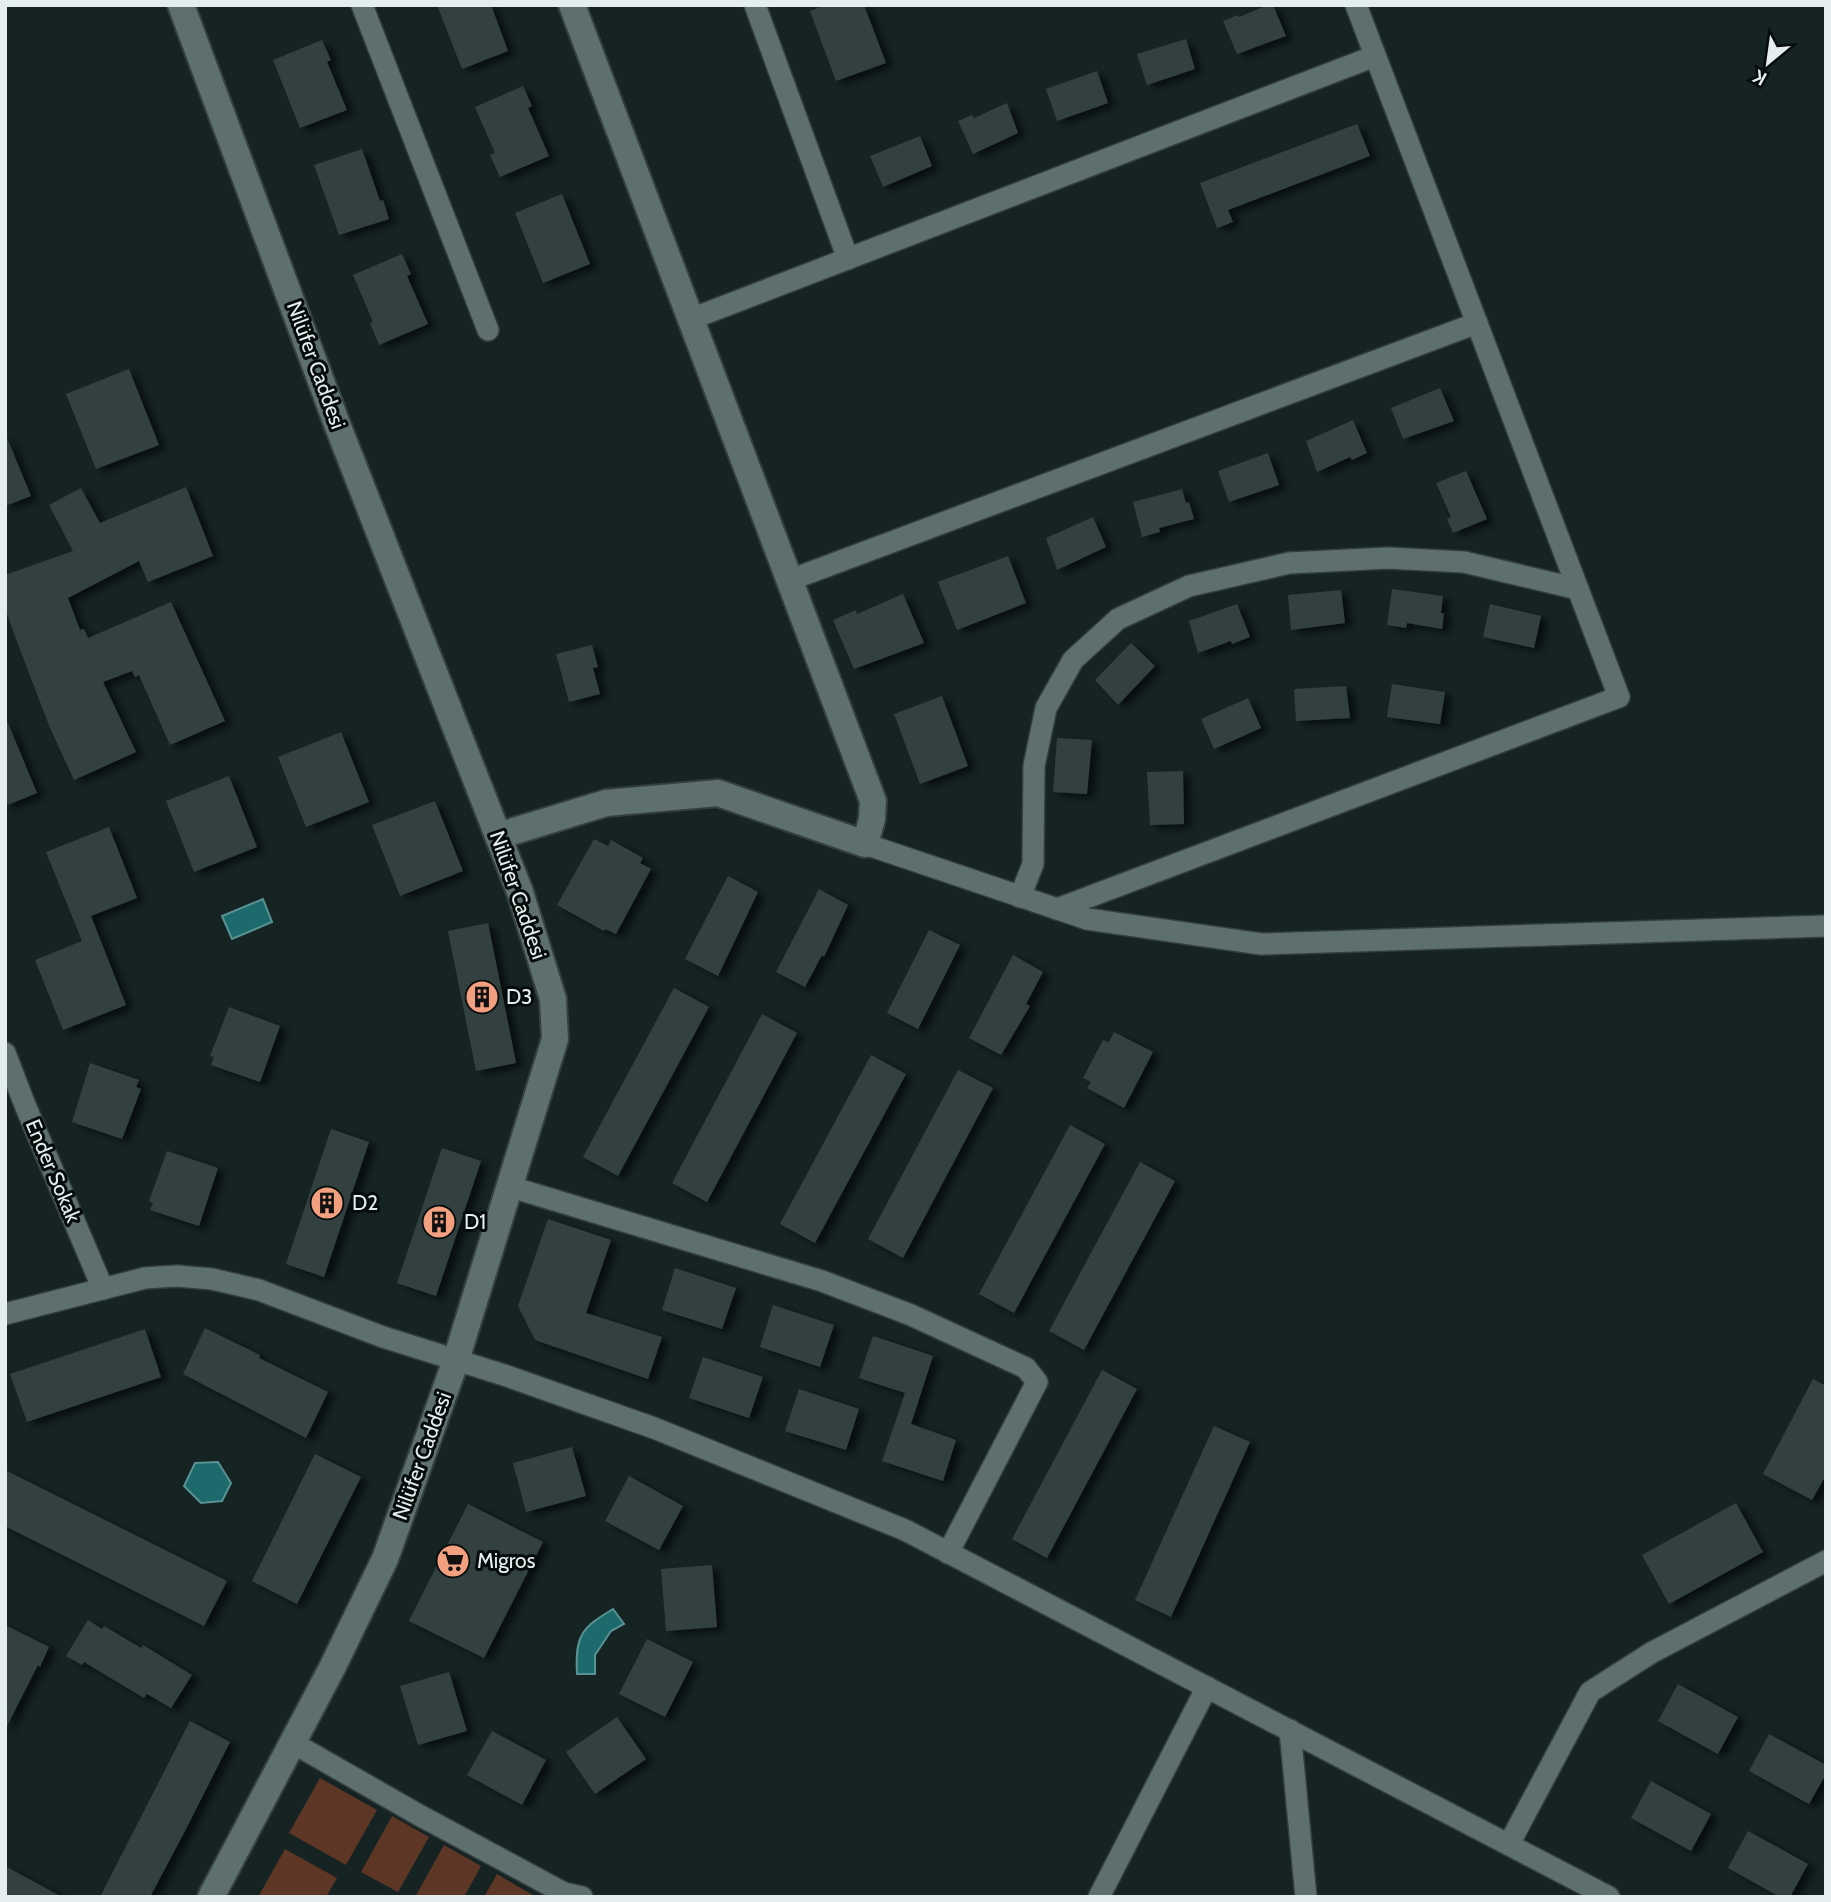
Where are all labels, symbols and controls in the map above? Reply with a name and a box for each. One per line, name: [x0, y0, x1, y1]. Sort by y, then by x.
north arrow: [1733, 28, 1803, 98]
text: K: [1749, 64, 1771, 90]
street label: Nilüfer Caddesi: [282, 298, 351, 432]
street label: Nilüfer Caddesi: [485, 827, 552, 962]
building icon: D3: [463, 978, 501, 1016]
place label: D3: [506, 984, 532, 1009]
street label: Ender Sokak: [21, 1115, 87, 1227]
building icon: D2: [308, 1184, 346, 1222]
place label: D2: [352, 1190, 378, 1215]
building icon: D1: [420, 1203, 458, 1241]
place label: D1: [464, 1209, 486, 1234]
street label: Nilüfer Caddesi: [387, 1389, 456, 1523]
supermarket icon: Migros: [434, 1542, 472, 1580]
place label: Migros: [477, 1548, 536, 1573]

